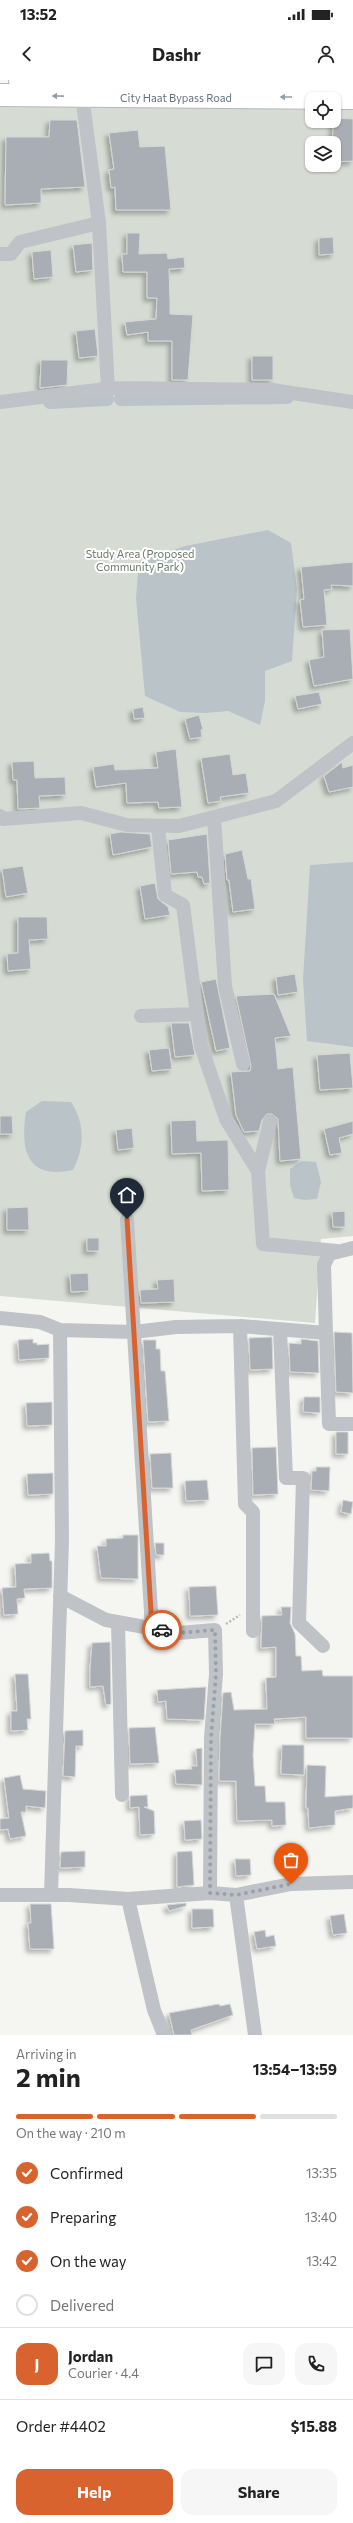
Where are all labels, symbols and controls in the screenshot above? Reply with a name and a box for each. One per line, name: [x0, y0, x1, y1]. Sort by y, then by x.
text: 13:52: [20, 5, 57, 23]
icon: back: [16, 43, 38, 65]
text: Dashr: [152, 43, 201, 65]
icon: person: [315, 43, 337, 65]
street label: City Haat Bypass Road: [120, 91, 232, 104]
map controls: [305, 92, 341, 172]
button: locate: [305, 92, 341, 128]
one-way arrow: [51, 93, 64, 99]
one-way arrow: [279, 94, 292, 100]
button: layers: [305, 136, 341, 172]
park label: Study Area (Proposed Community Park): [86, 547, 194, 573]
pin: [110, 1178, 144, 1219]
icon: home: [116, 1184, 138, 1206]
courier: [142, 1610, 182, 1650]
icon: car: [151, 1619, 173, 1641]
pin: [274, 1843, 308, 1884]
icon: bag: [280, 1849, 302, 1871]
text: Arriving in: [16, 2046, 76, 2062]
text: 13:54–13:59: [253, 2060, 337, 2078]
text: 2 min: [16, 2061, 81, 2092]
text: On the way · 210 m: [16, 2125, 125, 2141]
icon: check: [16, 2162, 38, 2184]
text: Confirmed: [50, 2164, 123, 2182]
text: 13:35: [306, 2165, 337, 2181]
icon: check: [16, 2206, 38, 2228]
text: Preparing: [50, 2208, 116, 2226]
text: 13:40: [305, 2209, 337, 2225]
icon: check: [16, 2250, 38, 2272]
text: On the way: [50, 2252, 127, 2270]
text: 13:42: [306, 2253, 337, 2269]
text: Delivered: [50, 2296, 114, 2314]
button: chat: [243, 2343, 285, 2385]
button: phone: [295, 2343, 337, 2385]
text: Jordan: [68, 2347, 113, 2365]
text: J: [35, 2355, 39, 2373]
text: Courier · 4.4: [68, 2365, 139, 2381]
text: Order #4402: [16, 2417, 106, 2435]
text: $15.88: [291, 2417, 337, 2435]
button: Help: [16, 2469, 173, 2515]
button: Share: [181, 2469, 337, 2515]

